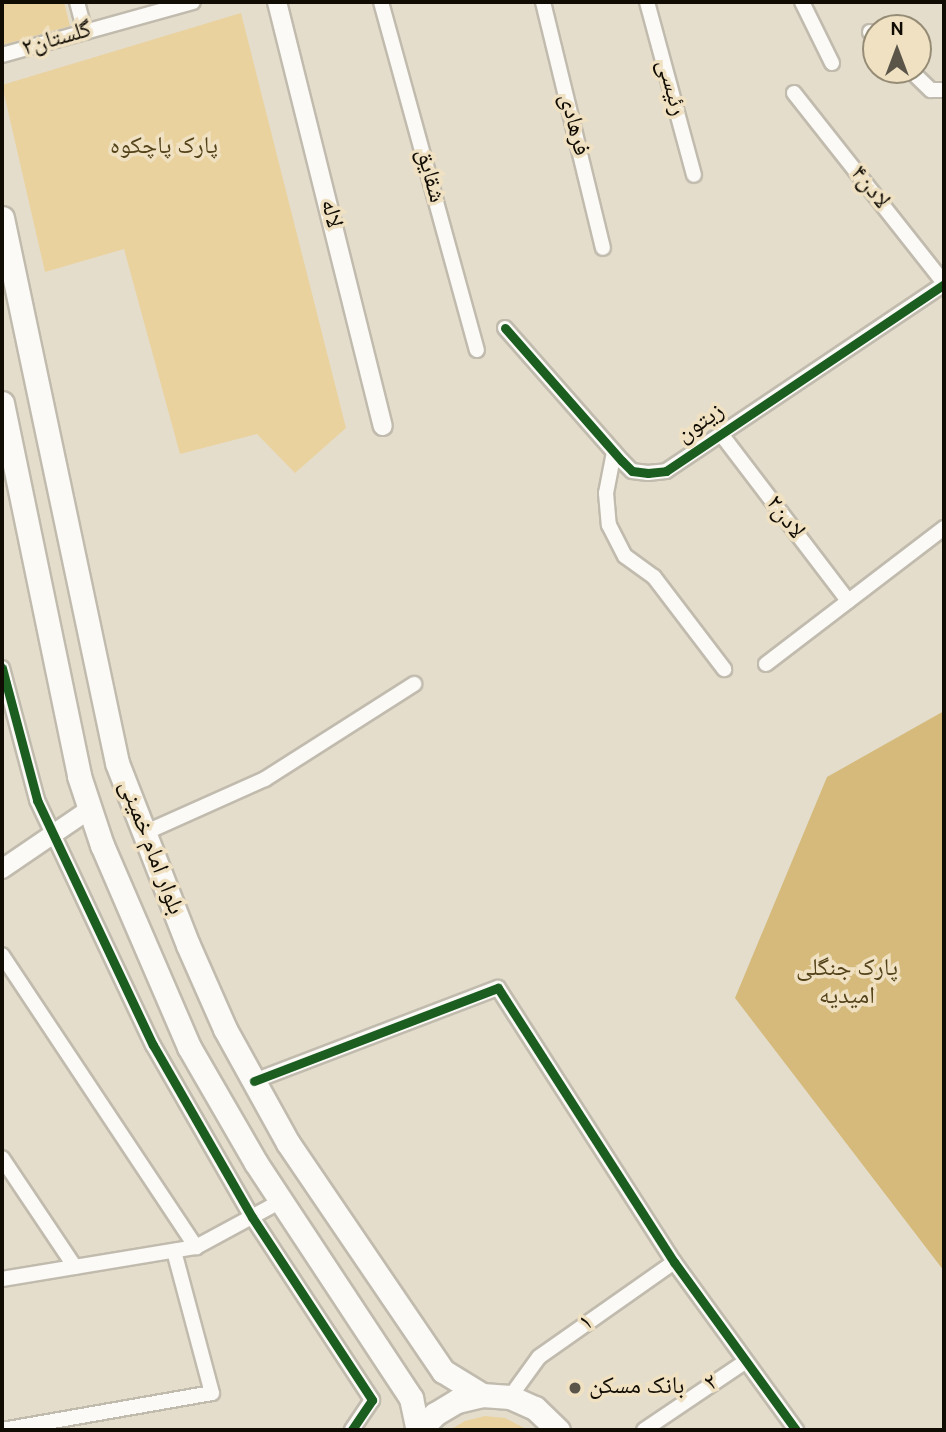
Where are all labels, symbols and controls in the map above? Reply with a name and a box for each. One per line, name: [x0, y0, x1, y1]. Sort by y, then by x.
north arrow: [862, 14, 932, 84]
street label: گلستان۲: [19, 16, 95, 64]
text: N: [890, 18, 904, 42]
street label: رئیسی: [649, 57, 691, 119]
street label: فرهادی: [551, 91, 595, 159]
park label: پارک پاچکوه: [110, 134, 218, 162]
street label: شقایق: [408, 146, 450, 206]
street label: لادن۴: [843, 161, 895, 215]
street label: لاله: [313, 197, 347, 231]
street label: زیتون: [672, 398, 730, 450]
street label: لادن۲: [758, 490, 810, 546]
street label: بلوار امام خمینی: [111, 777, 189, 919]
park label: پارک جنگلی امیدیه: [796, 956, 898, 1012]
street label: ۱: [574, 1309, 600, 1339]
street label: ۲: [699, 1369, 725, 1399]
place label: بانک مسکن: [589, 1374, 684, 1402]
marker: بانک مسکن: [567, 1380, 583, 1396]

